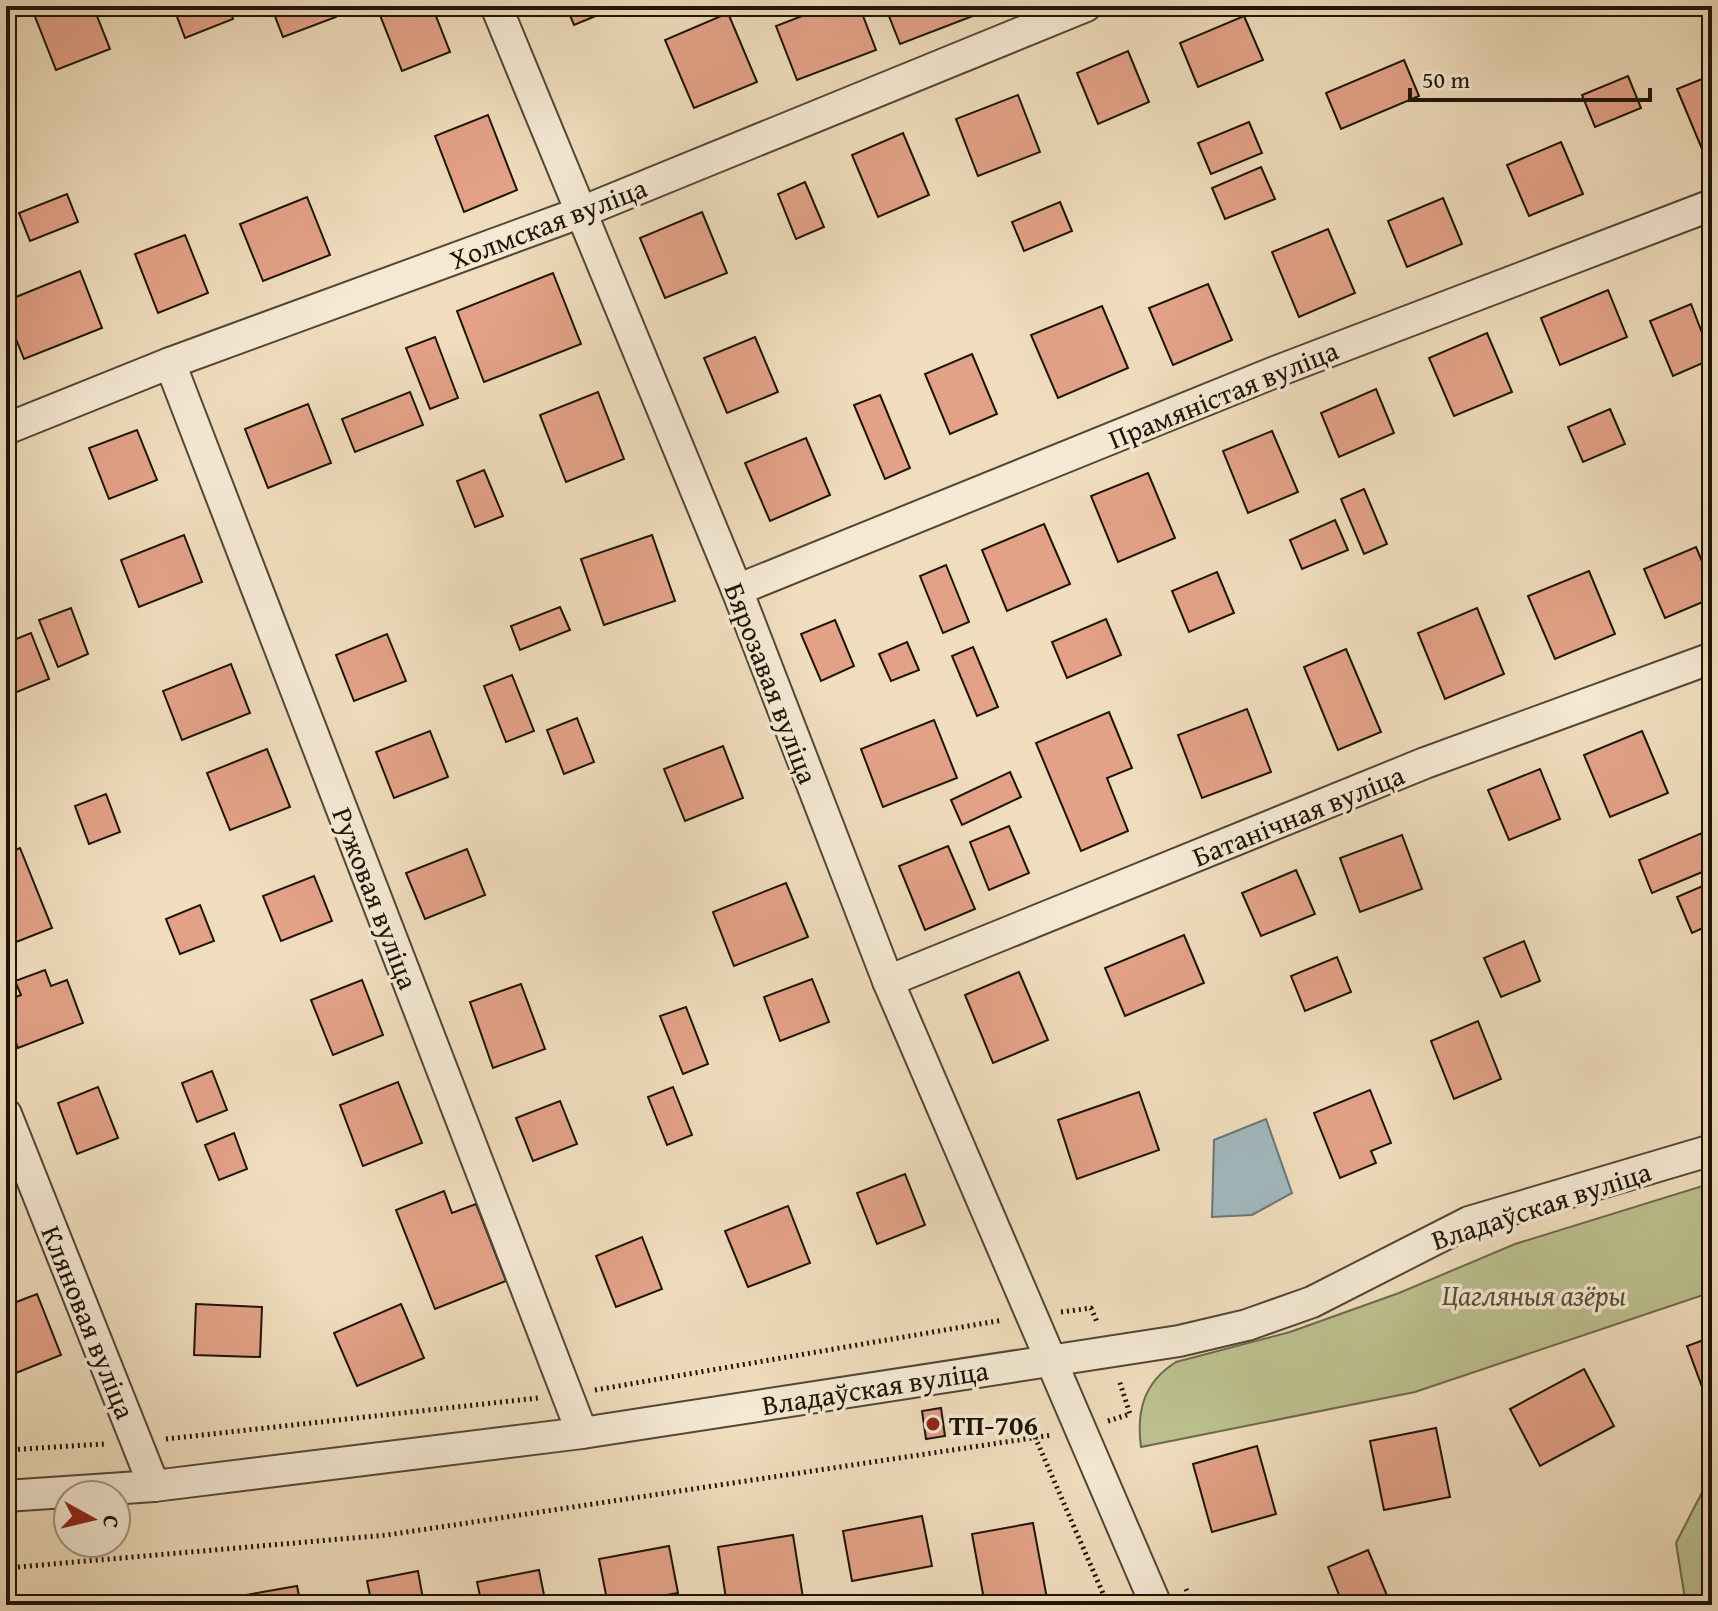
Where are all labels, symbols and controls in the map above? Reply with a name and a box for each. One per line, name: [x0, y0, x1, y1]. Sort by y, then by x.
scale bar: [1410, 52, 1650, 102]
text: 50 m: [1422, 62, 1470, 97]
street label: Холмская вуліца: [443, 166, 653, 279]
street label: Прамяністая вуліца: [1102, 329, 1345, 459]
street label: Бярозавая вуліца: [715, 576, 829, 790]
street label: Батанічная вуліца: [1186, 754, 1411, 876]
street label: Ружовая вуліца: [322, 801, 430, 996]
street label: Владаўская вуліца: [1426, 1150, 1657, 1260]
street label: Кляновая вуліца: [32, 1219, 147, 1425]
park label: Цагляныя азёры: [1442, 1274, 1626, 1315]
street label: Владаўская вуліца: [759, 1349, 992, 1425]
place label: ТП-706: [949, 1404, 1038, 1445]
marker: ТП-706: [924, 1415, 942, 1433]
north arrow: [52, 1479, 132, 1559]
text: С: [95, 1513, 129, 1530]

